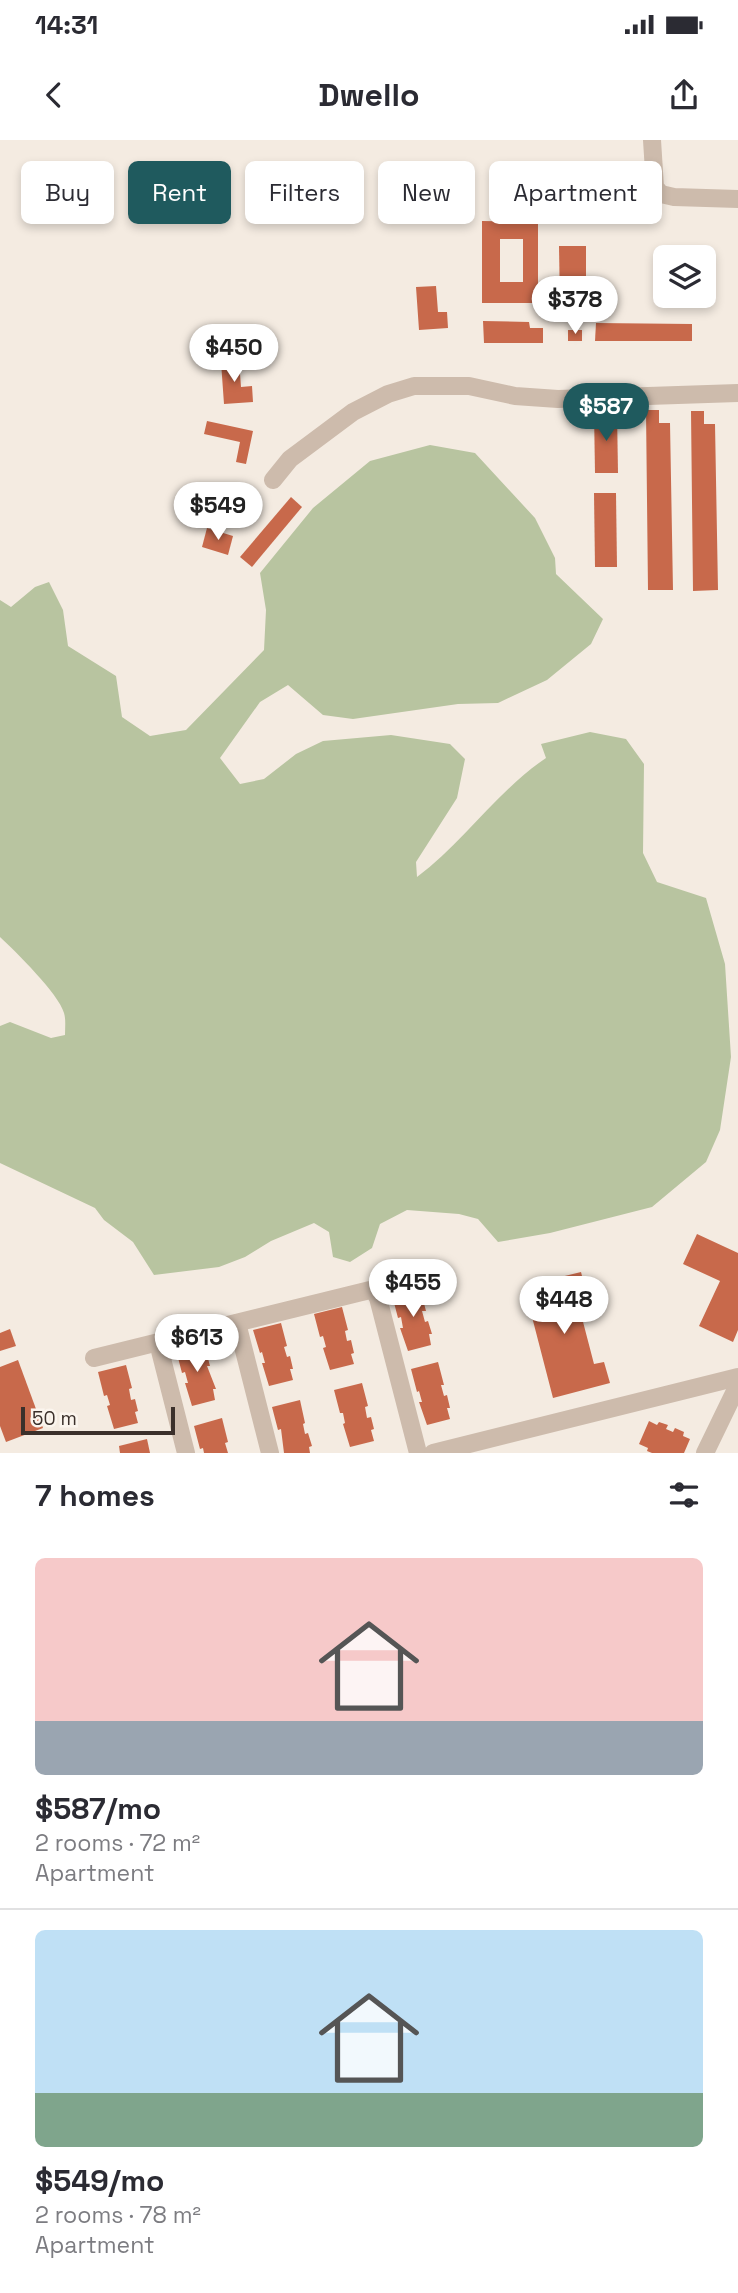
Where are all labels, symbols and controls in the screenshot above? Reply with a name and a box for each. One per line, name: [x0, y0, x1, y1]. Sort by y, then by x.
text: 14:31: [35, 8, 98, 42]
text: Dwello: [318, 75, 420, 115]
icon: back: [35, 76, 73, 114]
icon: share: [665, 76, 703, 114]
chip: Buy: [21, 161, 114, 224]
chip: Rent: [128, 161, 231, 224]
chip: Filters: [245, 161, 364, 224]
chip: New: [378, 161, 475, 224]
chip: Apartment: [489, 161, 662, 224]
map controls: [653, 245, 716, 308]
button: layers: [653, 245, 716, 308]
pin: $378: [534, 276, 616, 336]
text: $378: [548, 284, 602, 314]
pin: $450: [193, 324, 275, 384]
text: $450: [205, 332, 263, 362]
pin: $587: [565, 384, 647, 443]
text: $587: [579, 391, 633, 421]
pin: $549: [177, 482, 259, 542]
text: $549: [190, 490, 246, 520]
pin: $455: [372, 1260, 454, 1319]
text: $455: [385, 1267, 441, 1297]
pin: $448: [523, 1276, 605, 1336]
text: $448: [536, 1284, 593, 1314]
pin: $613: [156, 1314, 238, 1374]
text: $613: [171, 1322, 223, 1352]
scale bar: [21, 1404, 175, 1436]
text: 50 m: [32, 1406, 77, 1431]
text: 7 homes: [35, 1476, 155, 1515]
icon: filters: [665, 1476, 703, 1514]
icon: home: [306, 1603, 432, 1729]
text: $587/mo: [35, 1789, 161, 1828]
text: 2 rooms · 72 m²: [35, 1828, 200, 1858]
text: Apartment: [35, 1858, 155, 1888]
icon: home: [306, 1975, 432, 2101]
text: $549/mo: [35, 2161, 164, 2200]
text: 2 rooms · 78 m²: [35, 2200, 201, 2230]
text: Apartment: [35, 2230, 155, 2260]

